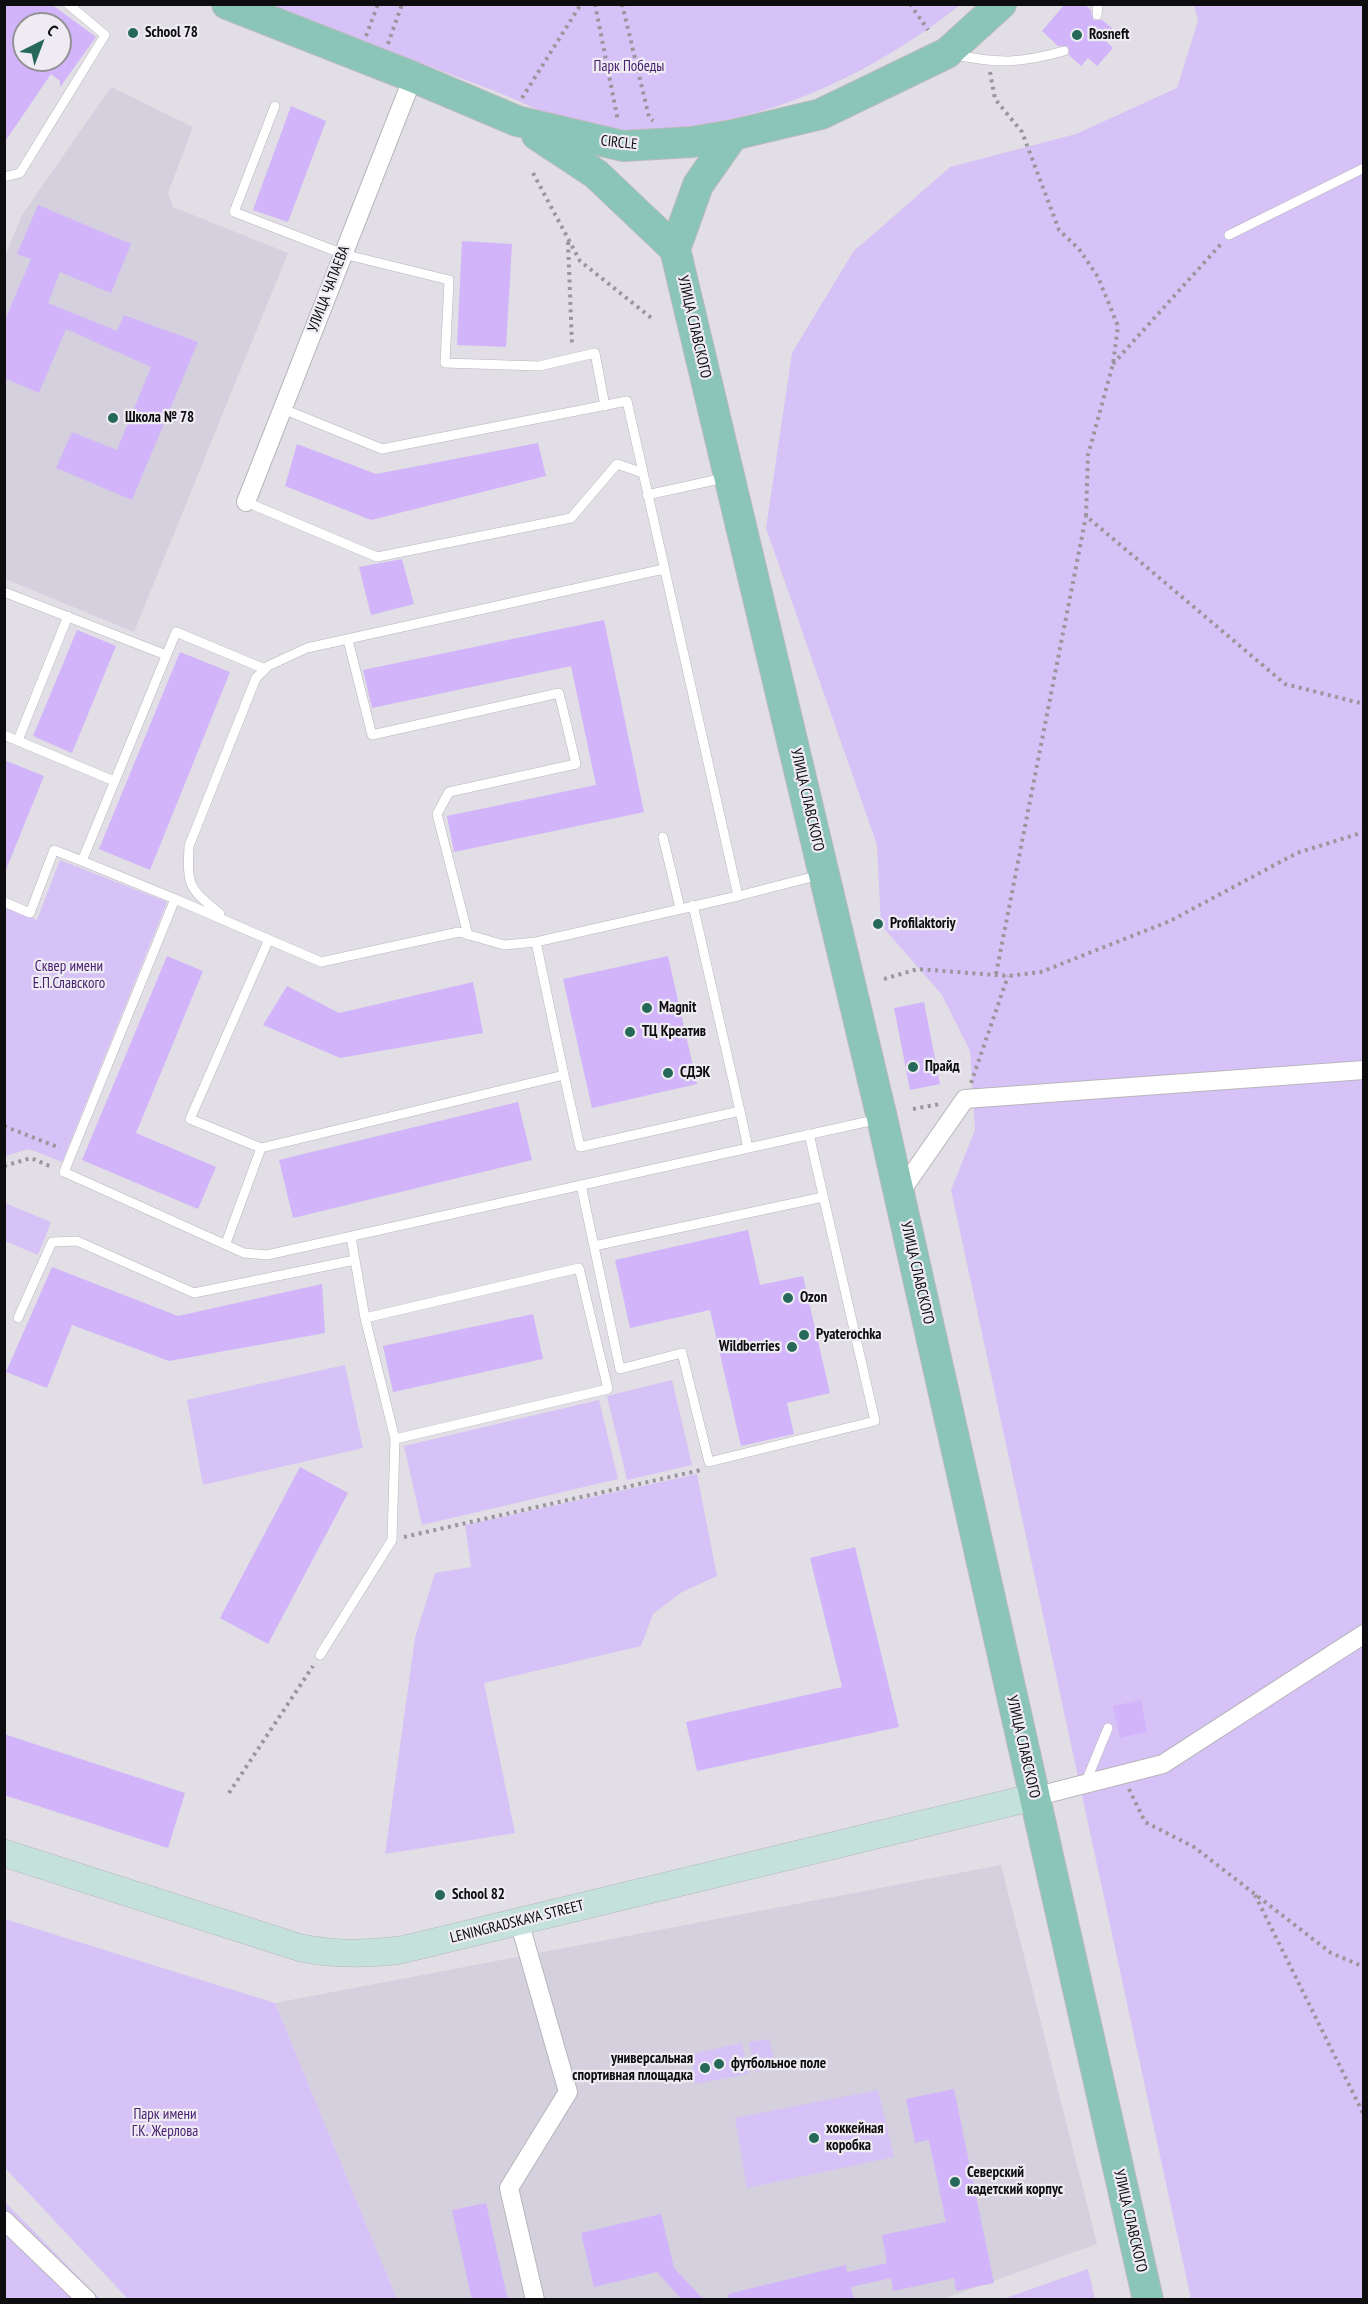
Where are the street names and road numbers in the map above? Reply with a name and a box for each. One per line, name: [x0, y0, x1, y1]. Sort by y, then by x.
street label: CIRCLE: [600, 132, 638, 154]
street label: УЛИЦА ЧАПАЕВА: [304, 243, 354, 335]
street label: УЛИЦА СЛАВСКОГО: [673, 274, 715, 380]
street label: УЛИЦА СЛАВСКОГО: [786, 747, 828, 853]
street label: УЛИЦА СЛАВСКОГО: [896, 1220, 938, 1326]
street label: УЛИЦА СЛАВСКОГО: [1002, 1694, 1044, 1800]
street label: LENINGRADSKAYA STREET: [448, 1897, 586, 1947]
street label: УЛИЦА СЛАВСКОГО: [1109, 2168, 1151, 2274]

